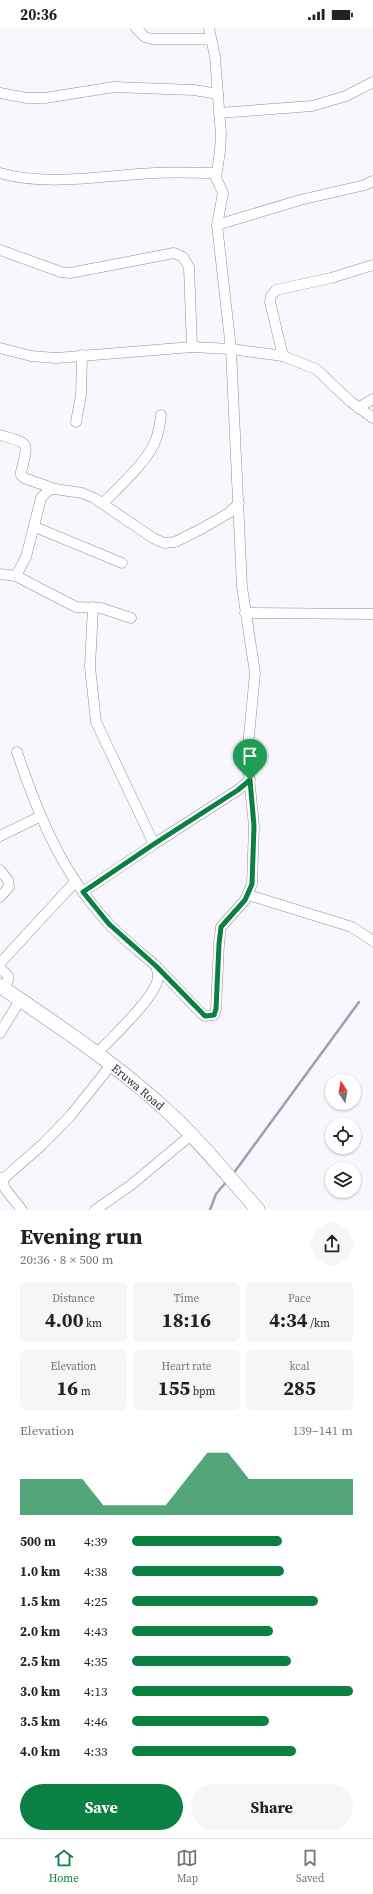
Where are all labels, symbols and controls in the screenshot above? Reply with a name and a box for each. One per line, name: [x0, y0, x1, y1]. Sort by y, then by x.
text: 20:36: [20, 4, 57, 25]
pin: [233, 739, 267, 780]
icon: arrive: [239, 745, 261, 767]
street label: Eruwa Road: [108, 1060, 168, 1114]
north arrow: [325, 1074, 361, 1110]
map controls: [325, 1074, 361, 1198]
button: locate: [325, 1118, 361, 1154]
button: layers: [325, 1162, 361, 1198]
text: Evening run: [20, 1221, 143, 1251]
button: share: [311, 1223, 353, 1265]
text: 20:36 · 8 × 500 m: [20, 1251, 114, 1268]
text: Distance: [52, 1291, 95, 1306]
text: Time: [174, 1291, 199, 1306]
text: Pace: [288, 1291, 311, 1306]
text: 4.00: [45, 1306, 84, 1334]
text: 18:16: [162, 1306, 211, 1334]
text: 4:34: [269, 1306, 308, 1334]
text: km: [84, 1316, 102, 1331]
text: /km: [308, 1316, 330, 1331]
text: Elevation: [51, 1359, 96, 1374]
text: Heart rate: [162, 1359, 211, 1374]
text: kcal: [289, 1359, 310, 1374]
text: 16: [56, 1374, 78, 1402]
text: 155: [158, 1374, 190, 1402]
text: 285: [283, 1374, 316, 1402]
text: m: [78, 1384, 91, 1399]
text: bpm: [190, 1384, 215, 1399]
text: Elevation: [20, 1422, 74, 1439]
text: 139–141 m: [293, 1422, 353, 1439]
text: 500 m: [20, 1533, 56, 1550]
text: 4:39: [84, 1533, 107, 1550]
text: 1.0 km: [20, 1563, 60, 1580]
text: 4:38: [84, 1563, 107, 1580]
text: 1.5 km: [20, 1593, 60, 1610]
text: 4:25: [84, 1593, 107, 1610]
text: 2.0 km: [20, 1623, 60, 1640]
text: 4:43: [84, 1623, 107, 1640]
text: 2.5 km: [20, 1653, 60, 1670]
text: 4:35: [84, 1653, 107, 1670]
text: 3.0 km: [20, 1683, 60, 1700]
text: 4:13: [84, 1683, 107, 1700]
text: 3.5 km: [20, 1713, 60, 1730]
text: 4:46: [84, 1713, 107, 1730]
text: 4.0 km: [20, 1743, 60, 1760]
text: 4:33: [84, 1743, 107, 1760]
button: Save: [20, 1784, 183, 1830]
button: Share: [191, 1784, 353, 1830]
tab: Home: [49, 1847, 79, 1886]
tab: Map: [176, 1847, 198, 1886]
tab: Saved: [296, 1847, 324, 1886]

